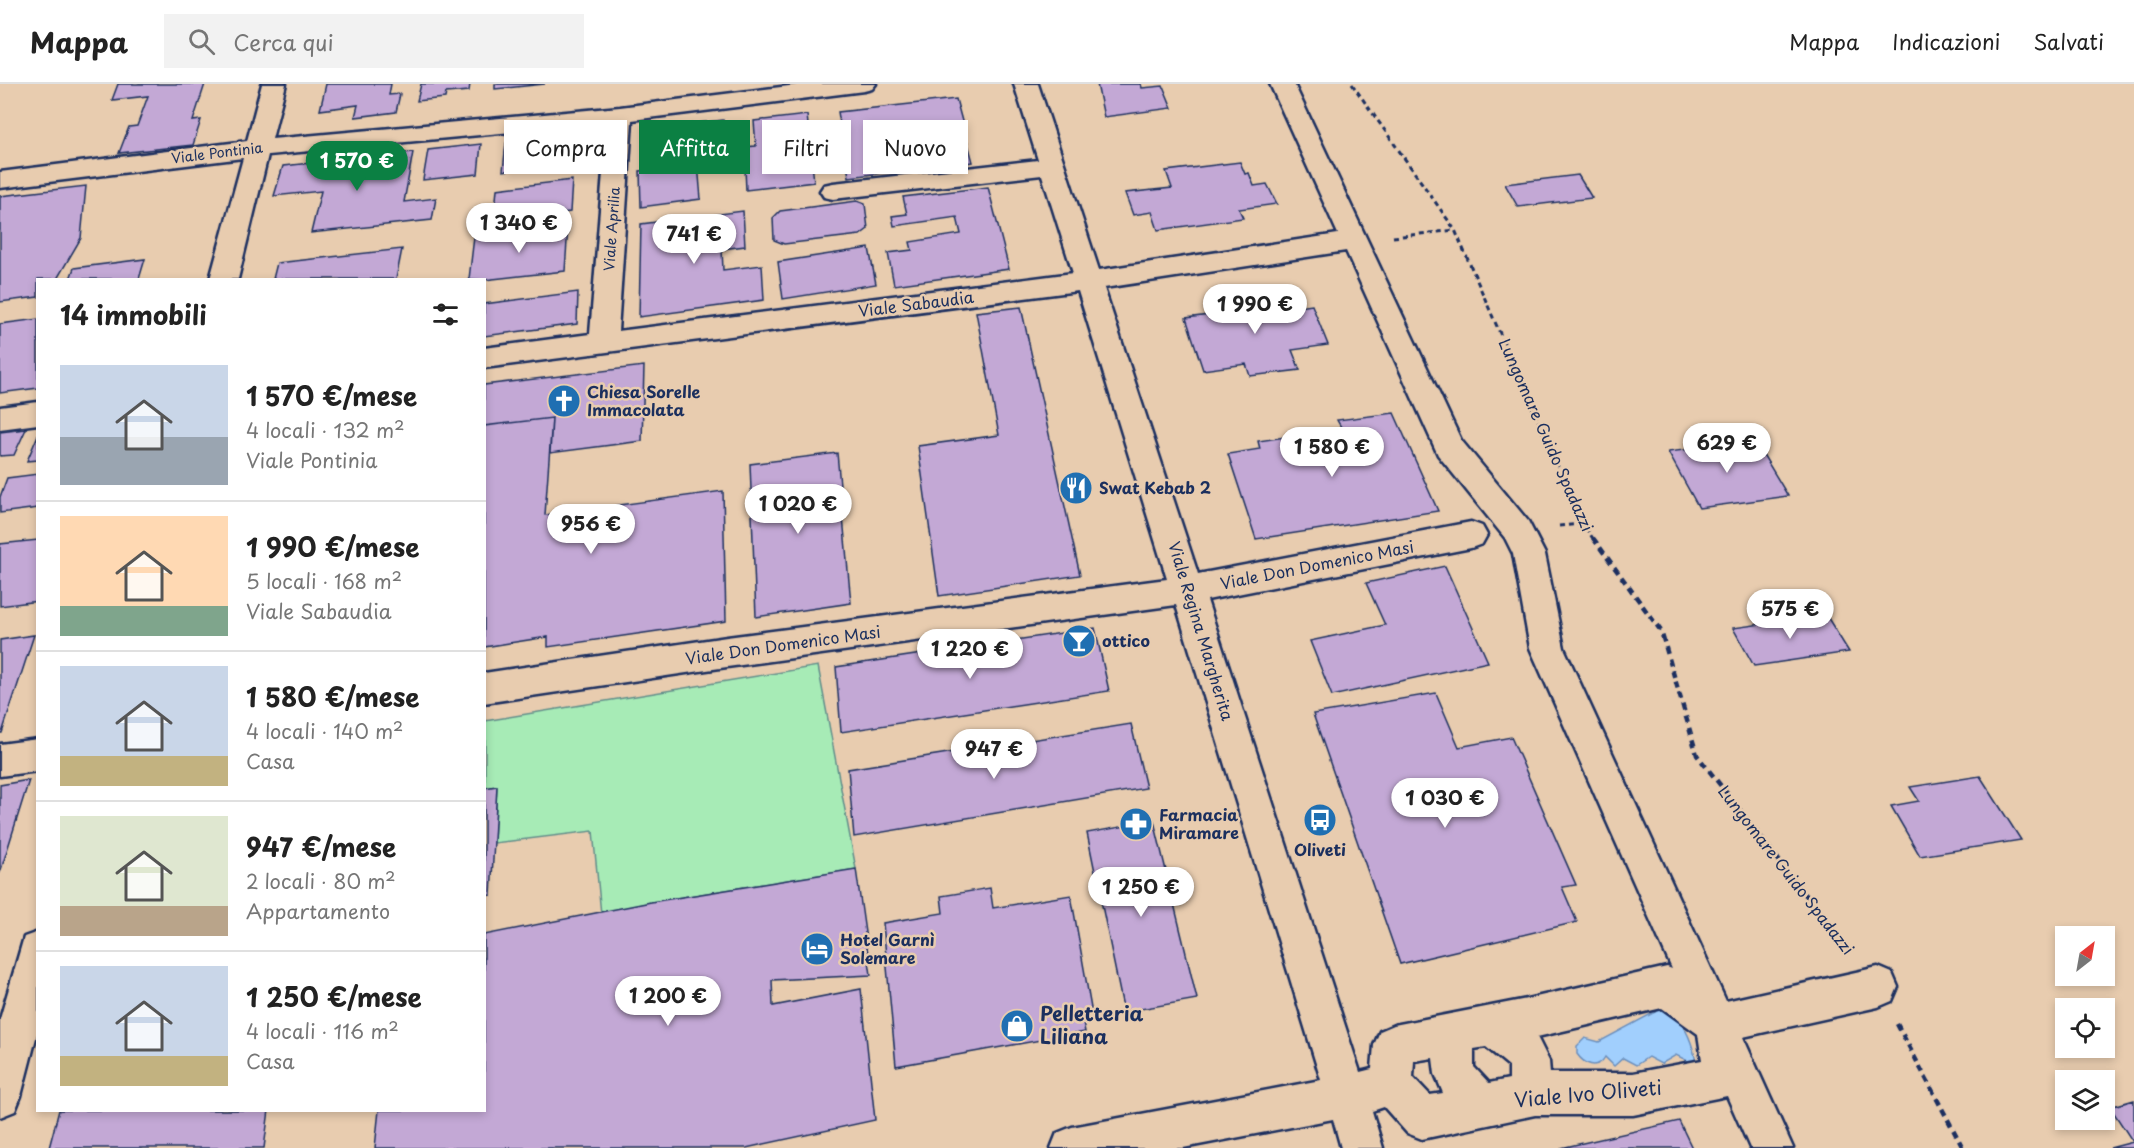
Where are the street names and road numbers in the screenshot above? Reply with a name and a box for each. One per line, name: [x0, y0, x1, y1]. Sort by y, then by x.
street label: Viale Pontinia: [170, 136, 264, 169]
street label: Viale Aprilia: [598, 186, 625, 272]
street label: Viale Sabaudia: [857, 284, 976, 322]
street label: Lungomare Guido Spadazzi: [1493, 334, 1600, 535]
street label: Viale Don Domenico Masi: [1218, 533, 1416, 595]
street label: Viale Regina Margherita: [1163, 538, 1241, 723]
street label: Viale Don Domenico Masi: [684, 618, 882, 670]
street label: Lungomare Guido Spadazzi: [1713, 780, 1861, 959]
street label: Viale Ivo Oliveti: [1513, 1072, 1663, 1114]

